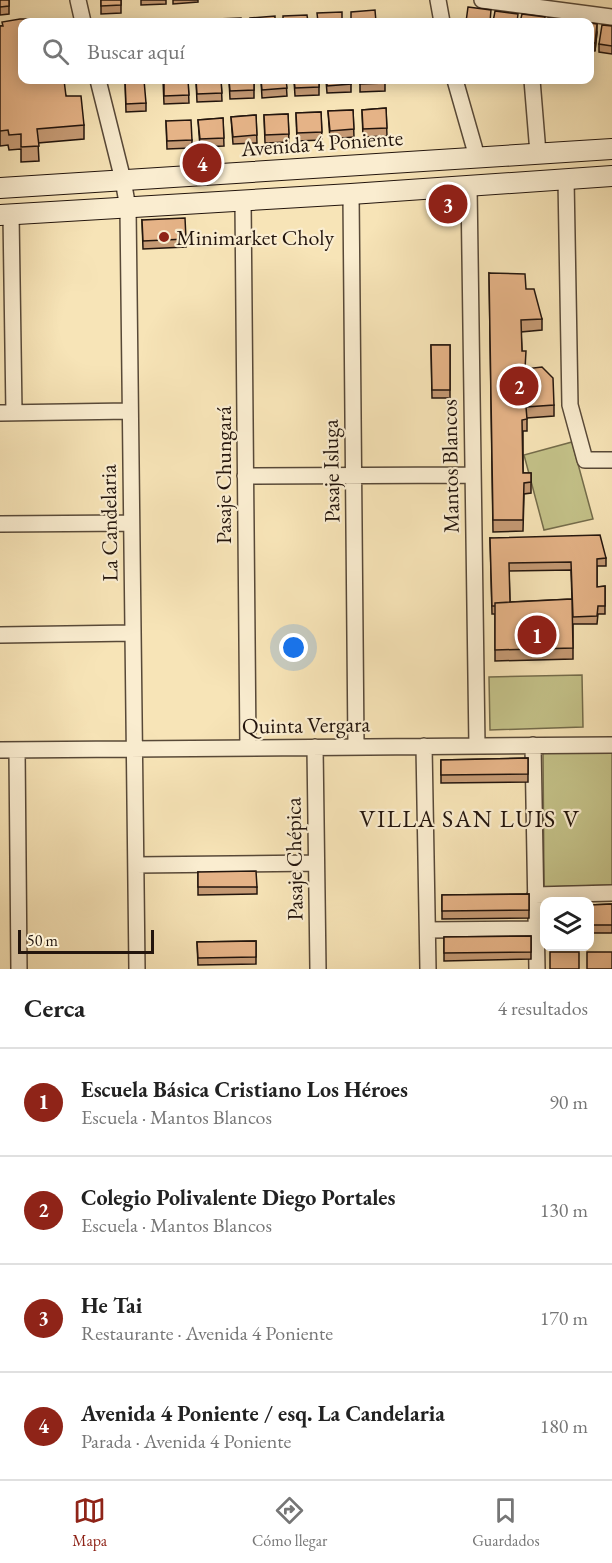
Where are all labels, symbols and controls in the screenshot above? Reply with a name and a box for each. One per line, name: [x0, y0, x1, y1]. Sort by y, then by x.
search box: [18, 18, 594, 84]
icon: search: [39, 35, 72, 68]
text: Buscar aquí: [87, 37, 185, 66]
street label: Avenida 4 Poniente: [239, 123, 404, 163]
pin: 4: [182, 140, 222, 186]
pin: 3: [428, 182, 468, 226]
place label: Minimarket Choly: [176, 223, 334, 252]
marker: Minimarket Choly: [157, 230, 171, 244]
pin: 2: [500, 364, 538, 408]
street label: Mantos Blancos: [434, 399, 466, 533]
street label: Pasaje Chungará: [209, 406, 238, 544]
street label: Pasaje Isluga: [316, 419, 346, 523]
street label: La Candelaria: [93, 464, 125, 582]
pin: 1: [518, 612, 556, 658]
your location: [279, 633, 308, 662]
street label: Quinta Vergara: [242, 709, 371, 741]
street label: Pasaje Chépica: [278, 797, 310, 921]
district label: VILLA SAN LUIS V: [359, 803, 581, 834]
map controls: [540, 897, 594, 951]
button: layers: [540, 897, 594, 951]
scale bar: [18, 927, 154, 954]
text: 50 m: [27, 930, 58, 951]
text: Cerca: [24, 991, 85, 1025]
text: 4 resultados: [497, 995, 588, 1021]
text: Escuela Básica Cristiano Los Héroes: [81, 1075, 408, 1104]
text: 1: [38, 1089, 49, 1115]
text: 90 m: [549, 1089, 588, 1115]
text: Escuela · Mantos Blancos: [81, 1104, 272, 1130]
text: Colegio Polivalente Diego Portales: [81, 1183, 395, 1212]
text: 2: [38, 1197, 49, 1223]
text: 130 m: [540, 1197, 588, 1223]
text: Escuela · Mantos Blancos: [81, 1212, 272, 1238]
text: He Tai: [81, 1291, 142, 1320]
text: 3: [38, 1305, 49, 1331]
text: 170 m: [540, 1305, 588, 1331]
text: Restaurante · Avenida 4 Poniente: [81, 1320, 333, 1346]
text: Avenida 4 Poniente / esq. La Candelaria: [81, 1399, 445, 1428]
text: 4: [38, 1413, 49, 1439]
text: 180 m: [540, 1413, 588, 1439]
text: Parada · Avenida 4 Poniente: [81, 1428, 291, 1454]
tab: Mapa: [72, 1494, 107, 1551]
tab: Cómo llegar: [252, 1494, 327, 1551]
tab: Guardados: [472, 1494, 540, 1551]

